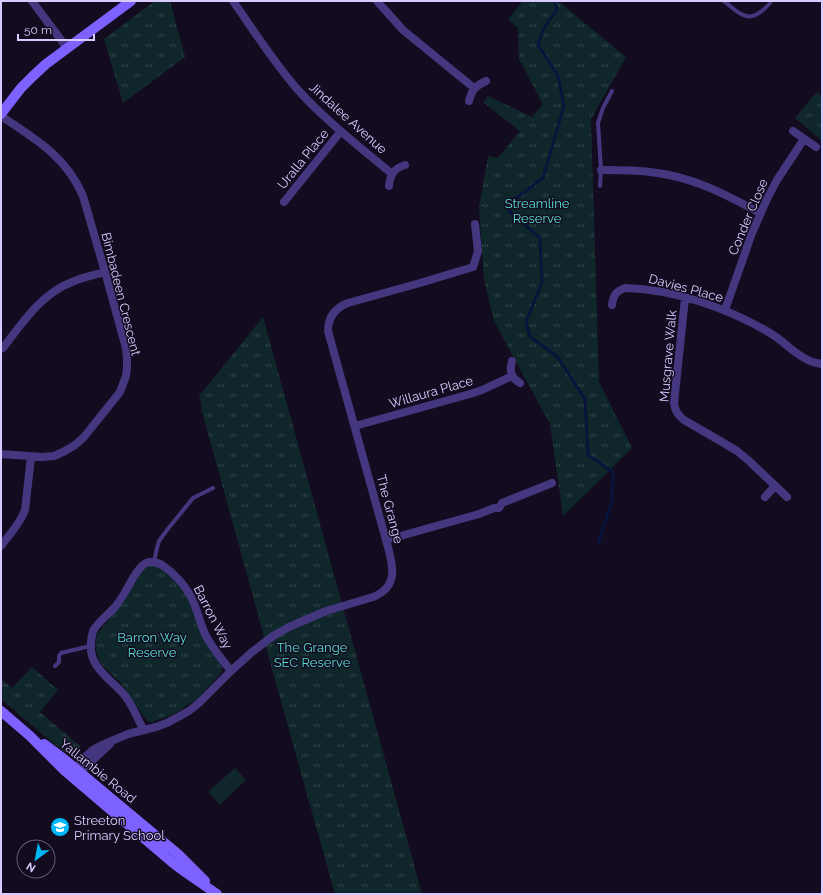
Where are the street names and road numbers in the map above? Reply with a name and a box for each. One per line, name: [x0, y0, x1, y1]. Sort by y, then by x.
street label: Jindalee Avenue: [306, 79, 390, 157]
street label: Uralla Place: [274, 126, 332, 192]
street label: Conder Close: [725, 176, 771, 257]
street label: Bimbadeen Crescent: [98, 231, 144, 358]
street label: Davies Place: [647, 271, 725, 305]
street label: Musgrave Walk: [656, 309, 680, 403]
street label: Willaura Place: [387, 373, 475, 411]
street label: The Grange: [374, 473, 406, 545]
street label: Barron Way: [190, 583, 236, 651]
street label: Yallambie Road: [57, 736, 139, 806]

